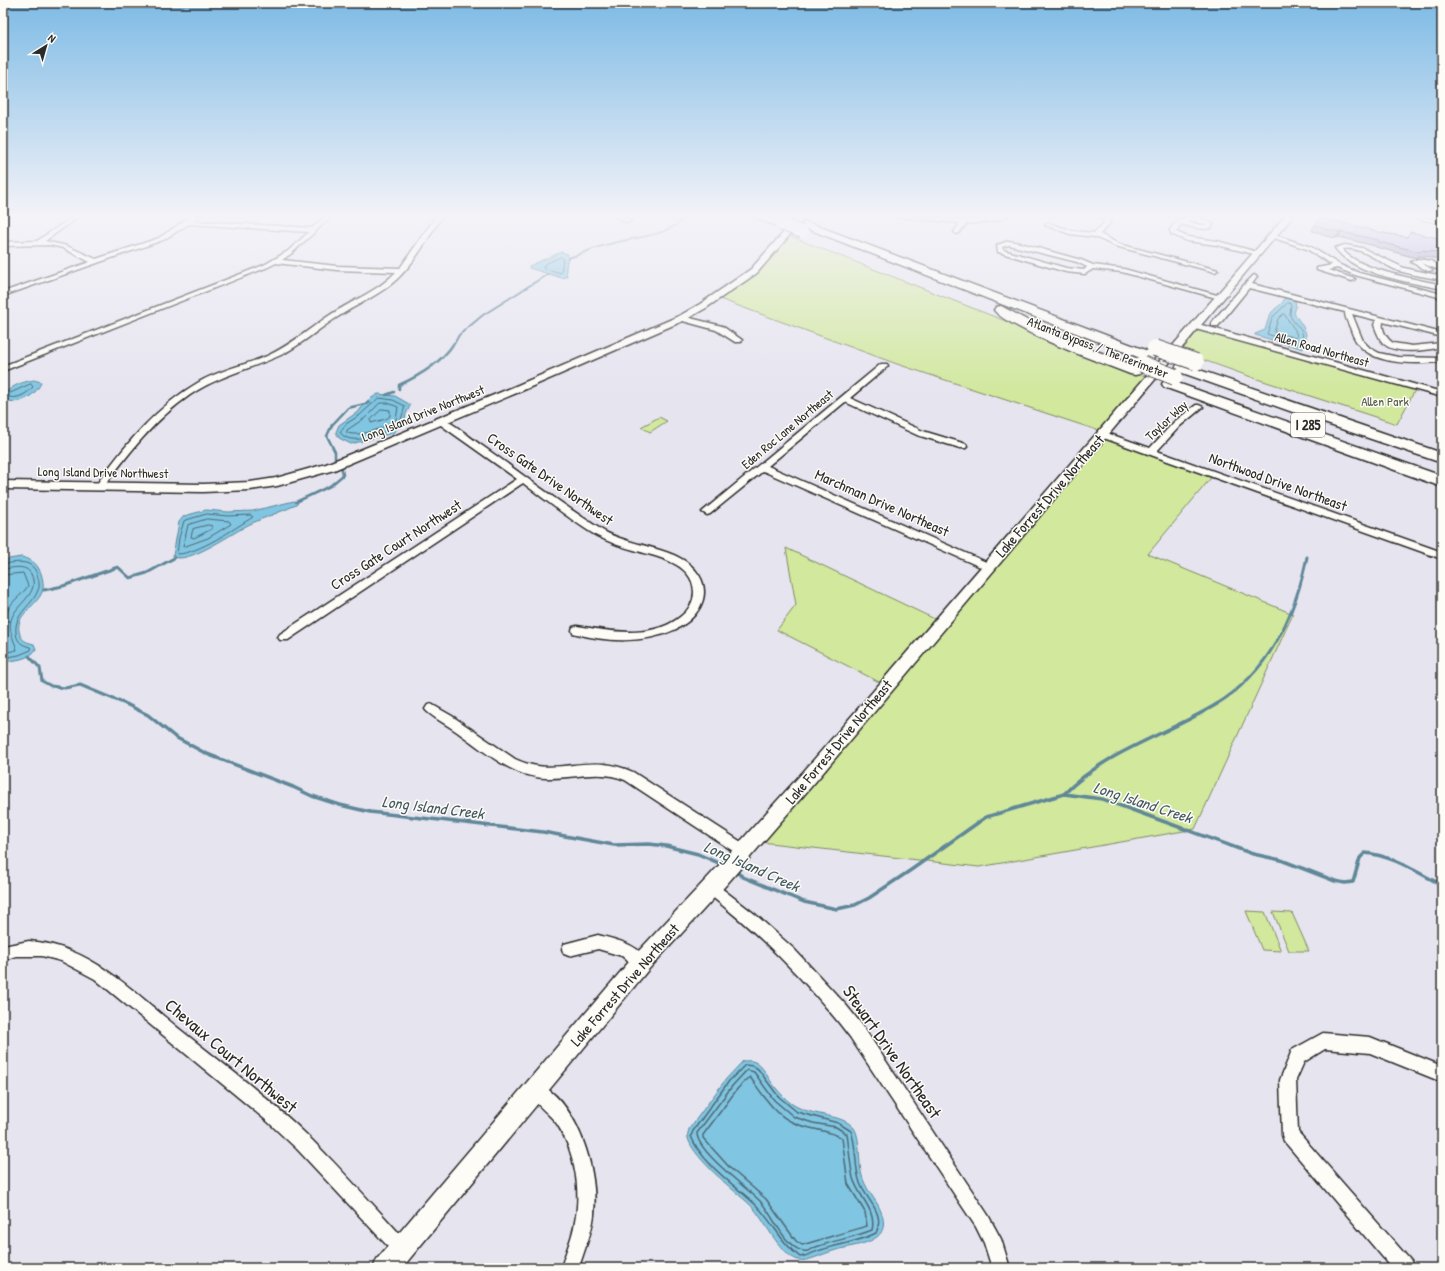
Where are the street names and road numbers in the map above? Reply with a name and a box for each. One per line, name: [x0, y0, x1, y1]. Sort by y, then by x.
street label: Atlanta Bypass / The Perimeter: [1025, 312, 1171, 382]
street label: Allen Road Northeast: [1273, 327, 1372, 371]
street label: Long Island Drive Northwest: [359, 380, 487, 446]
street label: Eden Roc Lane Northeast: [737, 385, 837, 473]
street label: Taylor Way: [1141, 395, 1192, 444]
road number: I 285: [1291, 413, 1325, 437]
street label: Cross Gate Drive Northwest: [483, 427, 618, 531]
street label: Lake Forrest Drive Northeast: [990, 429, 1109, 562]
street label: Northwood Drive Northeast: [1206, 447, 1351, 517]
street label: Long Island Drive Northwest: [38, 462, 169, 482]
street label: Marchman Drive Northeast: [812, 464, 953, 542]
street label: Cross Gate Court Northwest: [326, 494, 466, 595]
street label: Lake Forrest Drive Northeast: [780, 674, 897, 808]
street label: Lake Forrest Drive Northeast: [565, 918, 684, 1051]
street label: Stewart Drive Northeast: [837, 980, 948, 1124]
street label: Chevaux Court Northwest: [160, 993, 304, 1119]

